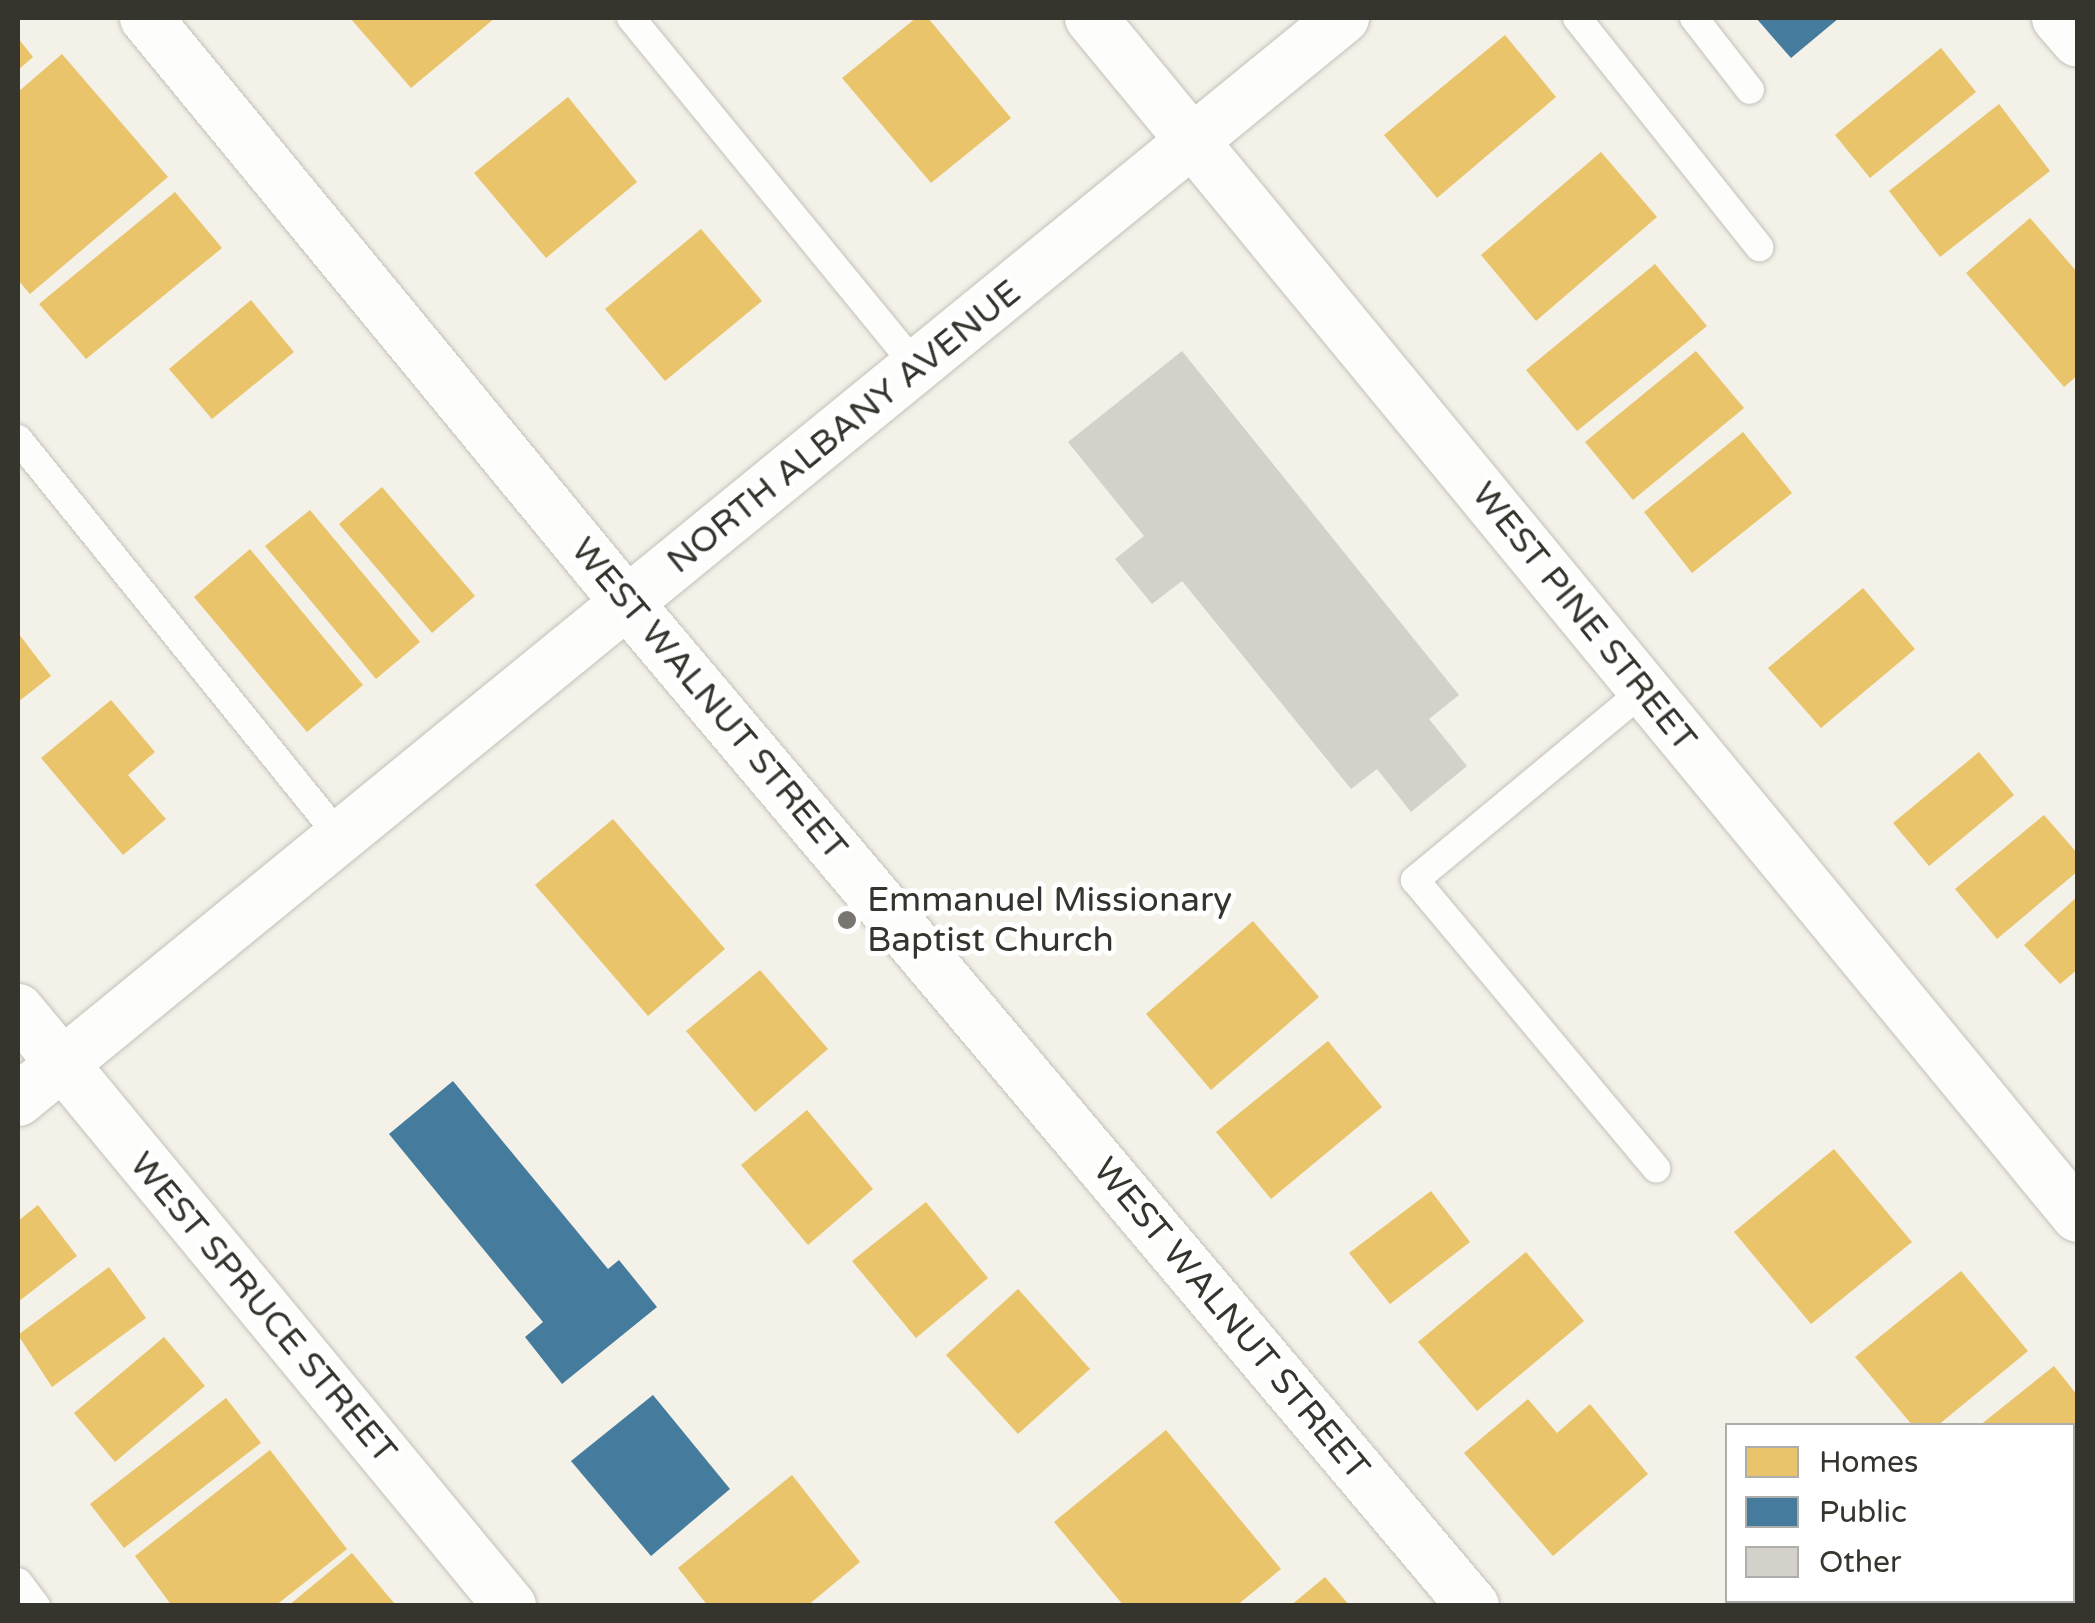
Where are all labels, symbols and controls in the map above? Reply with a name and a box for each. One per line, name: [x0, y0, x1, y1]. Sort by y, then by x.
street label: NORTH ALBANY AVENUE: [659, 271, 1029, 583]
street label: WEST PINE STREET: [1463, 474, 1705, 760]
street label: WEST WALNUT STREET: [562, 529, 856, 869]
place label: Emmanuel Missionary Baptist Church: [867, 879, 1232, 961]
marker: Emmanuel Missionary Baptist Church: [836, 909, 858, 931]
street label: WEST SPRUCE STREET: [121, 1144, 405, 1472]
street label: WEST WALNUT STREET: [1084, 1149, 1378, 1489]
legend: [1725, 1423, 2075, 1603]
text: Homes: [1819, 1444, 1918, 1481]
text: Public: [1819, 1494, 1907, 1531]
text: Other: [1819, 1544, 1902, 1581]

